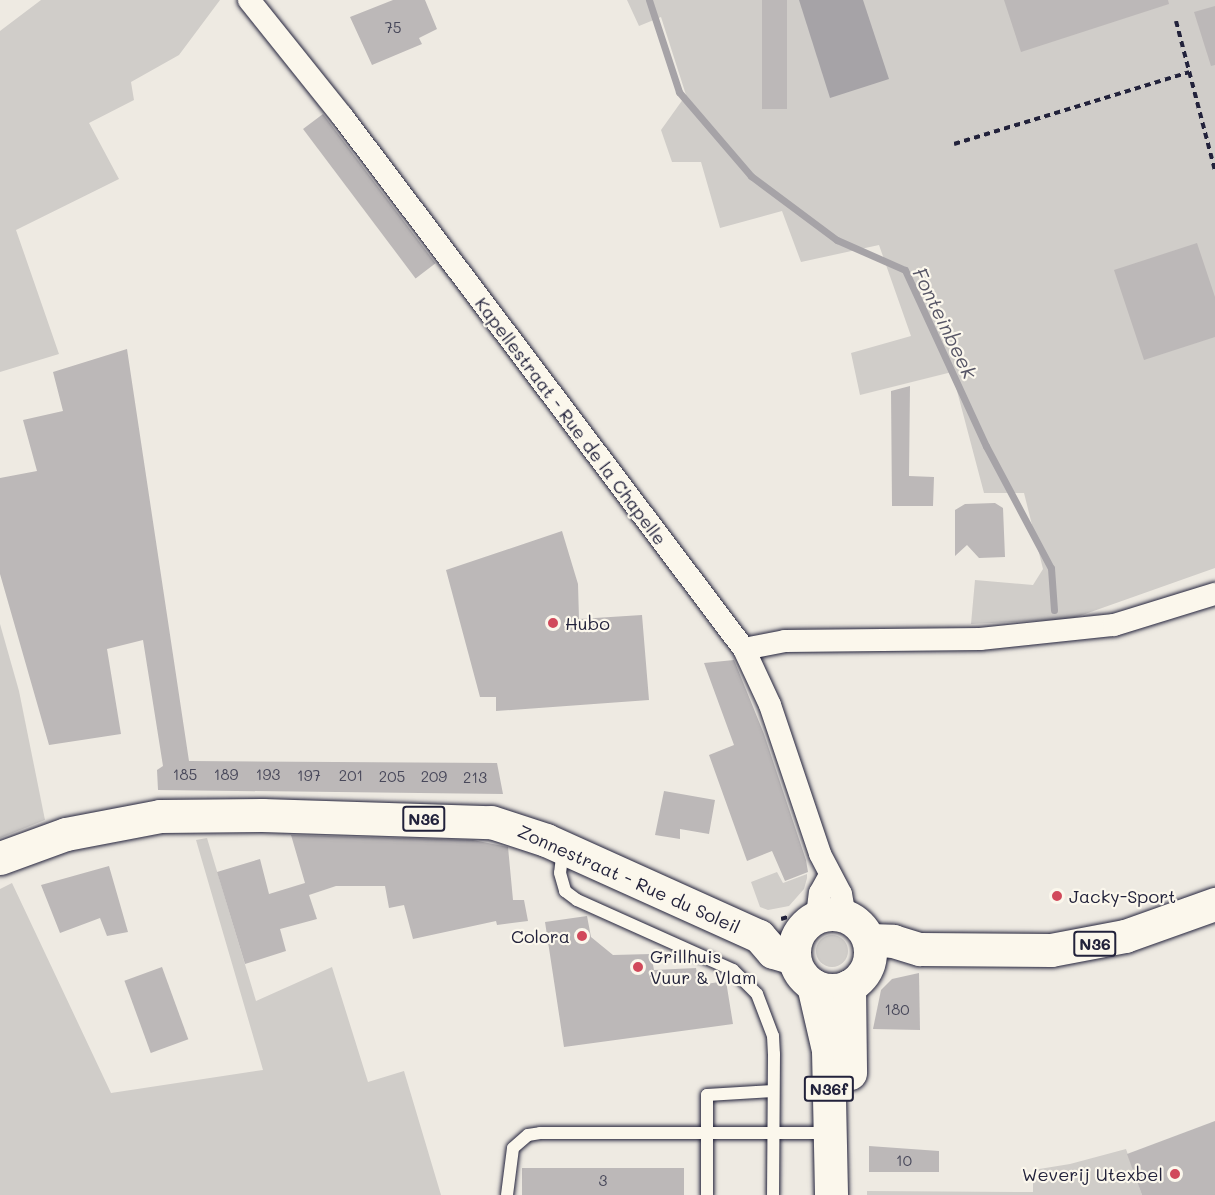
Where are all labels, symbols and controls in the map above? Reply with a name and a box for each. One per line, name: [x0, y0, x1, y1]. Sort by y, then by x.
house number: 75: [384, 19, 402, 37]
water label: Fonteinbeek: [908, 264, 982, 382]
street label: Kapellestraat - Rue de la Chapelle: [471, 293, 671, 549]
place label: Hubo: [565, 612, 610, 634]
marker: Hubo: [546, 616, 560, 630]
house number: 185: [173, 766, 197, 784]
house number: 189: [214, 766, 238, 784]
house number: 193: [256, 766, 280, 784]
house number: 197: [297, 767, 321, 785]
house number: 201: [339, 767, 363, 785]
house number: 205: [379, 768, 405, 786]
house number: 209: [421, 768, 447, 786]
house number: 213: [463, 769, 487, 787]
road number: N36: [402, 806, 446, 832]
street label: Zonnestraat - Rue du Soleil: [515, 820, 743, 938]
place label: Jacky-Sport: [1069, 885, 1176, 907]
marker: Jacky-Sport: [1050, 889, 1064, 903]
place label: Colora: [511, 925, 570, 947]
marker: Colora: [575, 929, 589, 943]
road number: N36: [1072, 931, 1118, 957]
place label: Grillhuis Vuur & Vlam: [650, 946, 756, 988]
marker: Grillhuis Vuur & Vlam: [631, 960, 645, 974]
house number: 180: [884, 1001, 910, 1019]
road number: N36f: [804, 1076, 854, 1102]
house number: 10: [896, 1152, 912, 1170]
place label: Weverij Utexbel: [1022, 1163, 1163, 1185]
marker: Weverij Utexbel: [1168, 1167, 1182, 1181]
house number: 3: [599, 1172, 607, 1190]

